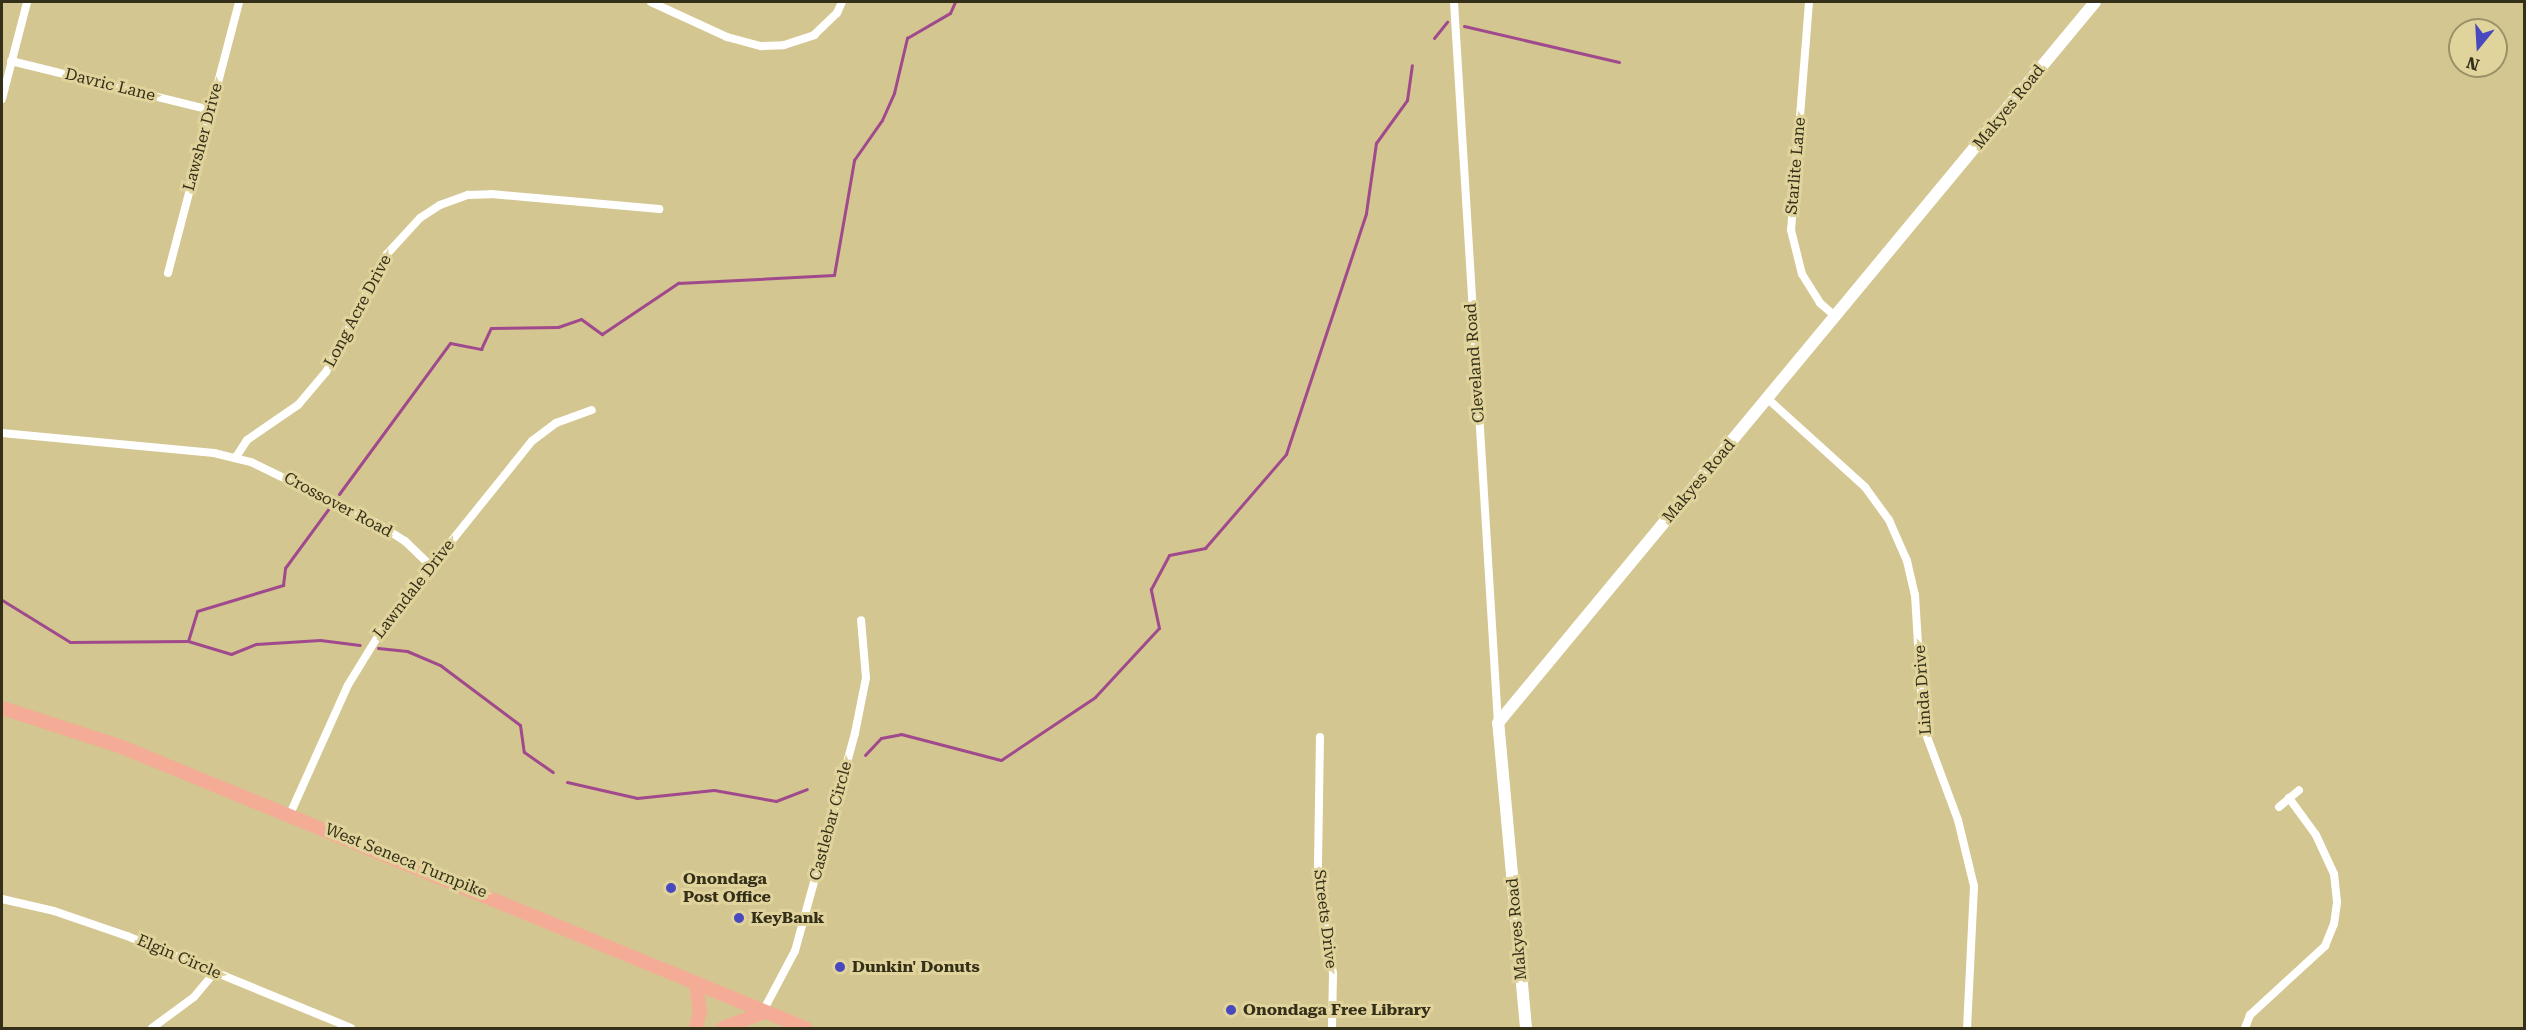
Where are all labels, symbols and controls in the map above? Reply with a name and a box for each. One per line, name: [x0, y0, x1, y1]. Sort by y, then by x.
north arrow: [2448, 18, 2508, 78]
text: N: [2464, 53, 2482, 75]
street label: Makyes Road: [1969, 61, 2049, 153]
street label: Davric Lane: [63, 65, 157, 105]
street label: Lawsher Drive: [179, 81, 227, 193]
street label: Starlite Lane: [1782, 117, 1810, 215]
street label: Long Acre Drive: [320, 252, 396, 370]
street label: Cleveland Road: [1461, 302, 1489, 424]
street label: Makyes Road: [1659, 436, 1739, 526]
street label: Crossover Road: [281, 468, 395, 542]
street label: Lawndale Drive: [369, 536, 459, 642]
street label: Linda Drive: [1910, 644, 1936, 736]
street label: Castlebar Circle: [806, 759, 856, 883]
street label: West Seneca Turnpike: [322, 820, 490, 902]
place label: Onondaga Post Office: [683, 869, 771, 907]
street label: Streets Drive: [1309, 869, 1341, 969]
street label: Makyes Road: [1503, 877, 1531, 981]
marker: Onondaga Post Office: [664, 881, 678, 895]
place label: KeyBank: [751, 908, 824, 928]
marker: KeyBank: [732, 911, 746, 925]
street label: Elgin Circle: [134, 931, 224, 983]
place label: Dunkin' Donuts: [852, 957, 980, 977]
marker: Dunkin' Donuts: [833, 960, 847, 974]
place label: Onondaga Free Library: [1243, 1000, 1431, 1020]
marker: Onondaga Free Library: [1224, 1003, 1238, 1017]

